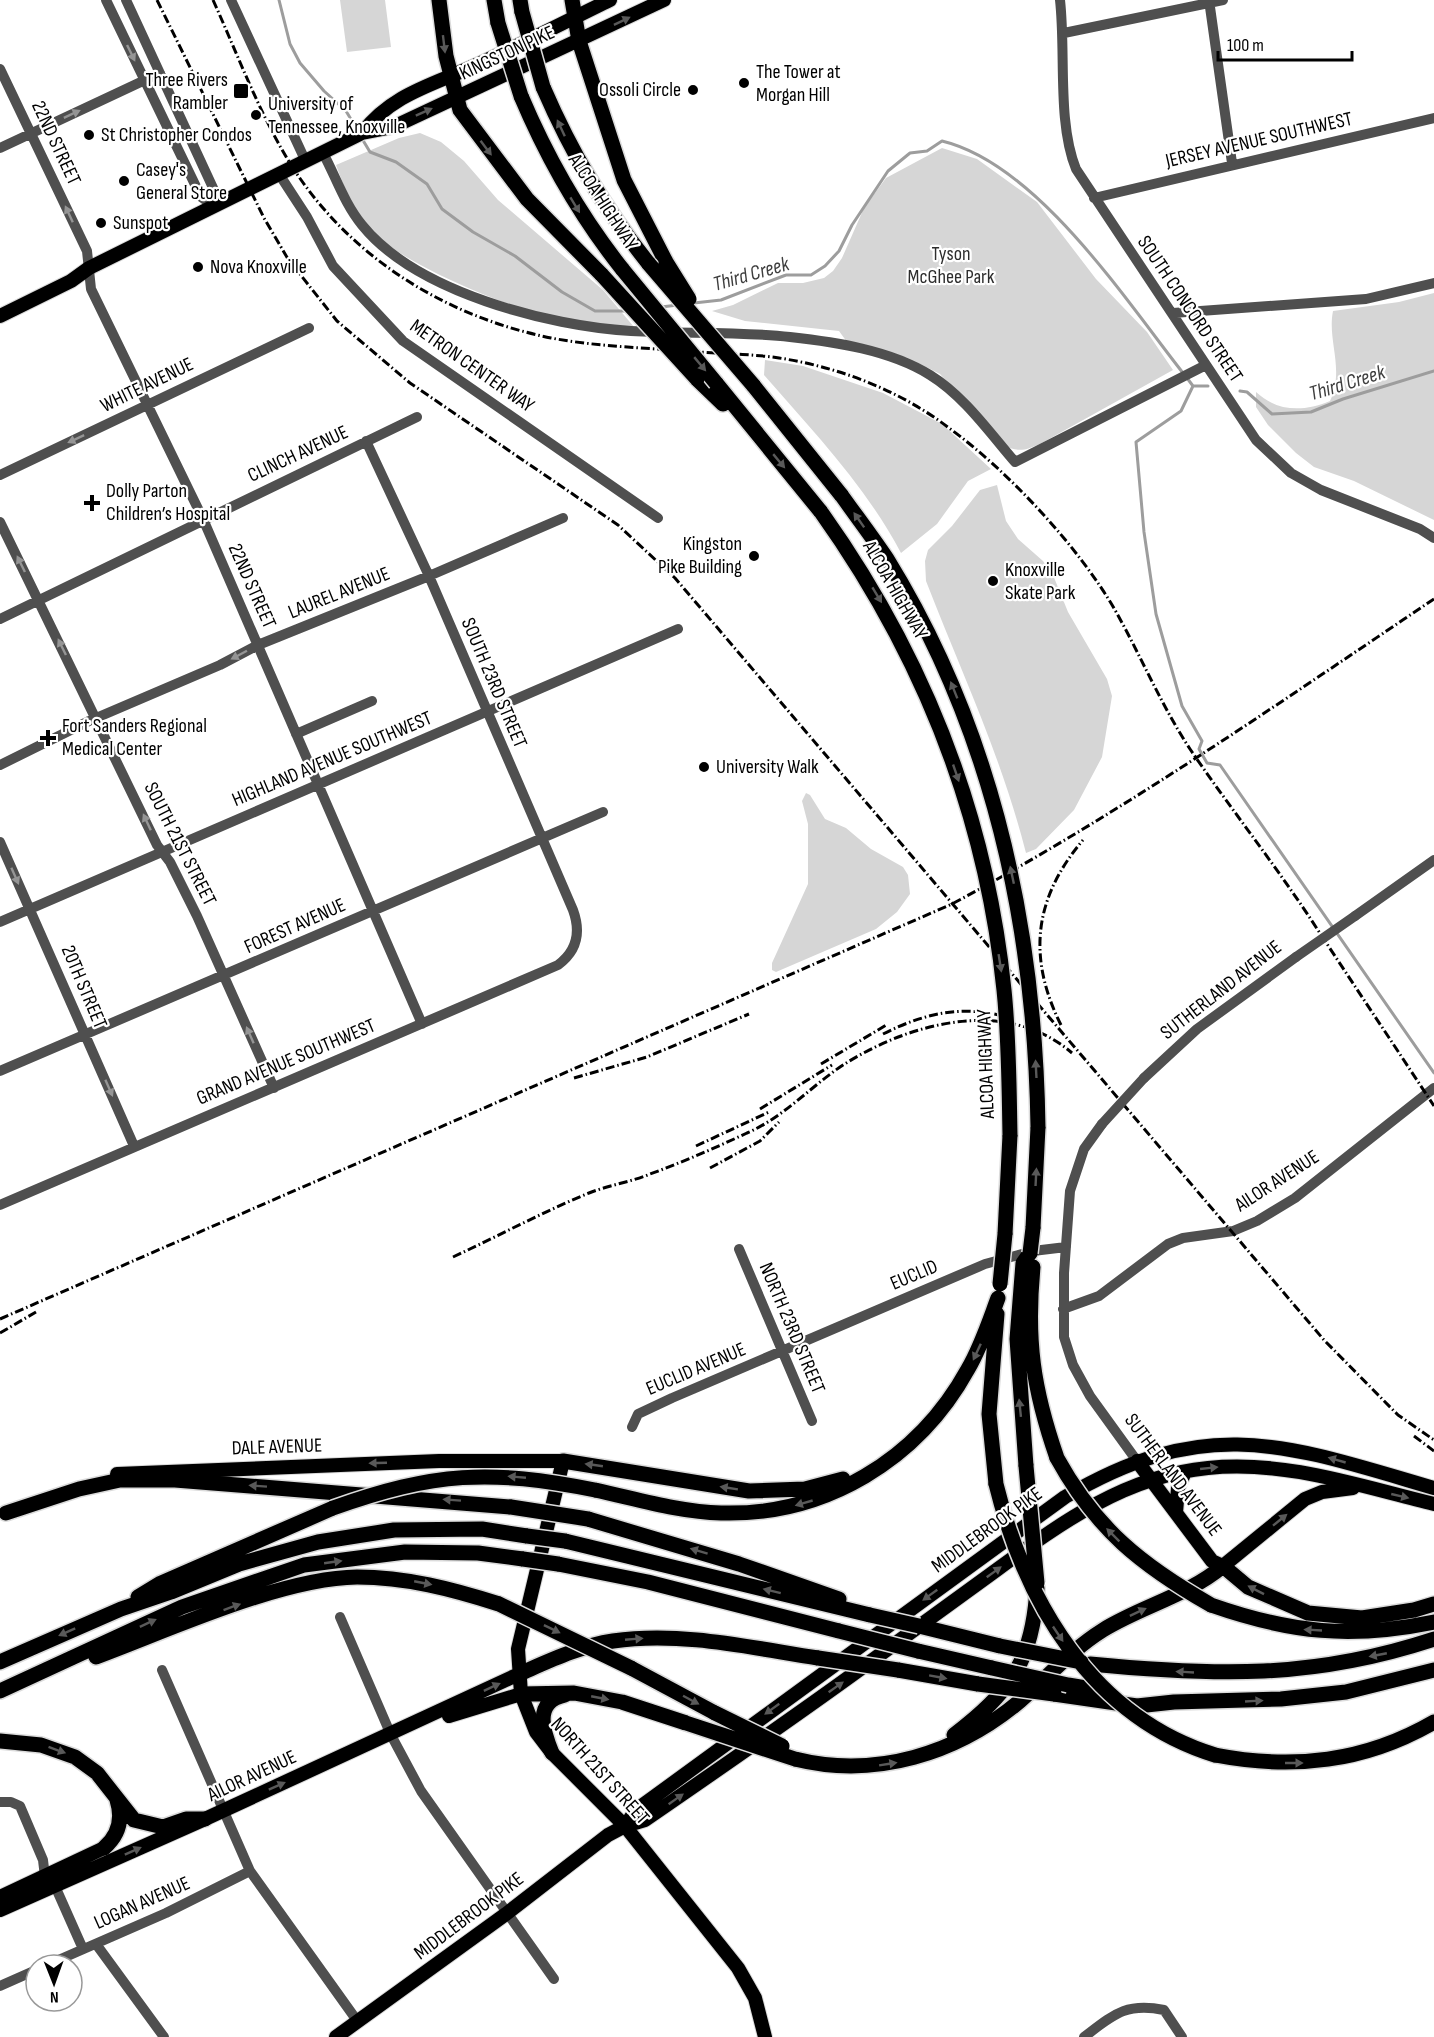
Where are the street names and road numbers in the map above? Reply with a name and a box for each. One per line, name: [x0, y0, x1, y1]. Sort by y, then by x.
street label: KINGSTON PIKE: [456, 21, 558, 85]
street label: 22ND STREET: [26, 97, 86, 189]
street label: JERSEY AVENUE SOUTHWEST: [1162, 107, 1355, 173]
street label: ALCOA HIGHWAY: [563, 149, 643, 255]
street label: SOUTH CONCORD STREET: [1132, 231, 1248, 387]
street label: METRON CENTER WAY: [405, 314, 539, 418]
street label: WHITE AVENUE: [97, 352, 197, 418]
street label: CLINCH AVENUE: [244, 420, 352, 488]
street label: ALCOA HIGHWAY: [857, 536, 933, 644]
street label: 22ND STREET: [223, 540, 281, 632]
street label: LAUREL AVENUE: [285, 562, 393, 624]
street label: SOUTH 23RD STREET: [456, 614, 532, 752]
street label: HIGHLAND AVENUE SOUTHWEST: [228, 706, 436, 812]
street label: SOUTH 21ST STREET: [139, 778, 221, 910]
street label: FOREST AVENUE: [241, 893, 349, 959]
street label: SUTHERLAND AVENUE: [1156, 935, 1286, 1045]
street label: 20TH STREET: [56, 942, 112, 1032]
street label: ALCOA HIGHWAY: [972, 1008, 1000, 1120]
street label: GRAND AVENUE SOUTHWEST: [193, 1013, 379, 1111]
street label: AILOR AVENUE: [1230, 1145, 1324, 1218]
street label: EUCLID: [887, 1254, 941, 1296]
street label: NORTH 23RD STREET: [754, 1259, 830, 1397]
street label: EUCLID AVENUE: [643, 1337, 749, 1401]
street label: SUTHERLAND AVENUE: [1119, 1409, 1227, 1541]
street label: DALE AVENUE: [231, 1433, 323, 1461]
street label: MIDDLEBROOK PIKE: [927, 1482, 1047, 1578]
street label: NORTH 21ST STREET: [546, 1712, 654, 1830]
street label: AILOR AVENUE: [203, 1745, 300, 1807]
street label: MIDDLEBROOK PIKE: [409, 1867, 529, 1965]
street label: LOGAN AVENUE: [90, 1871, 194, 1935]

